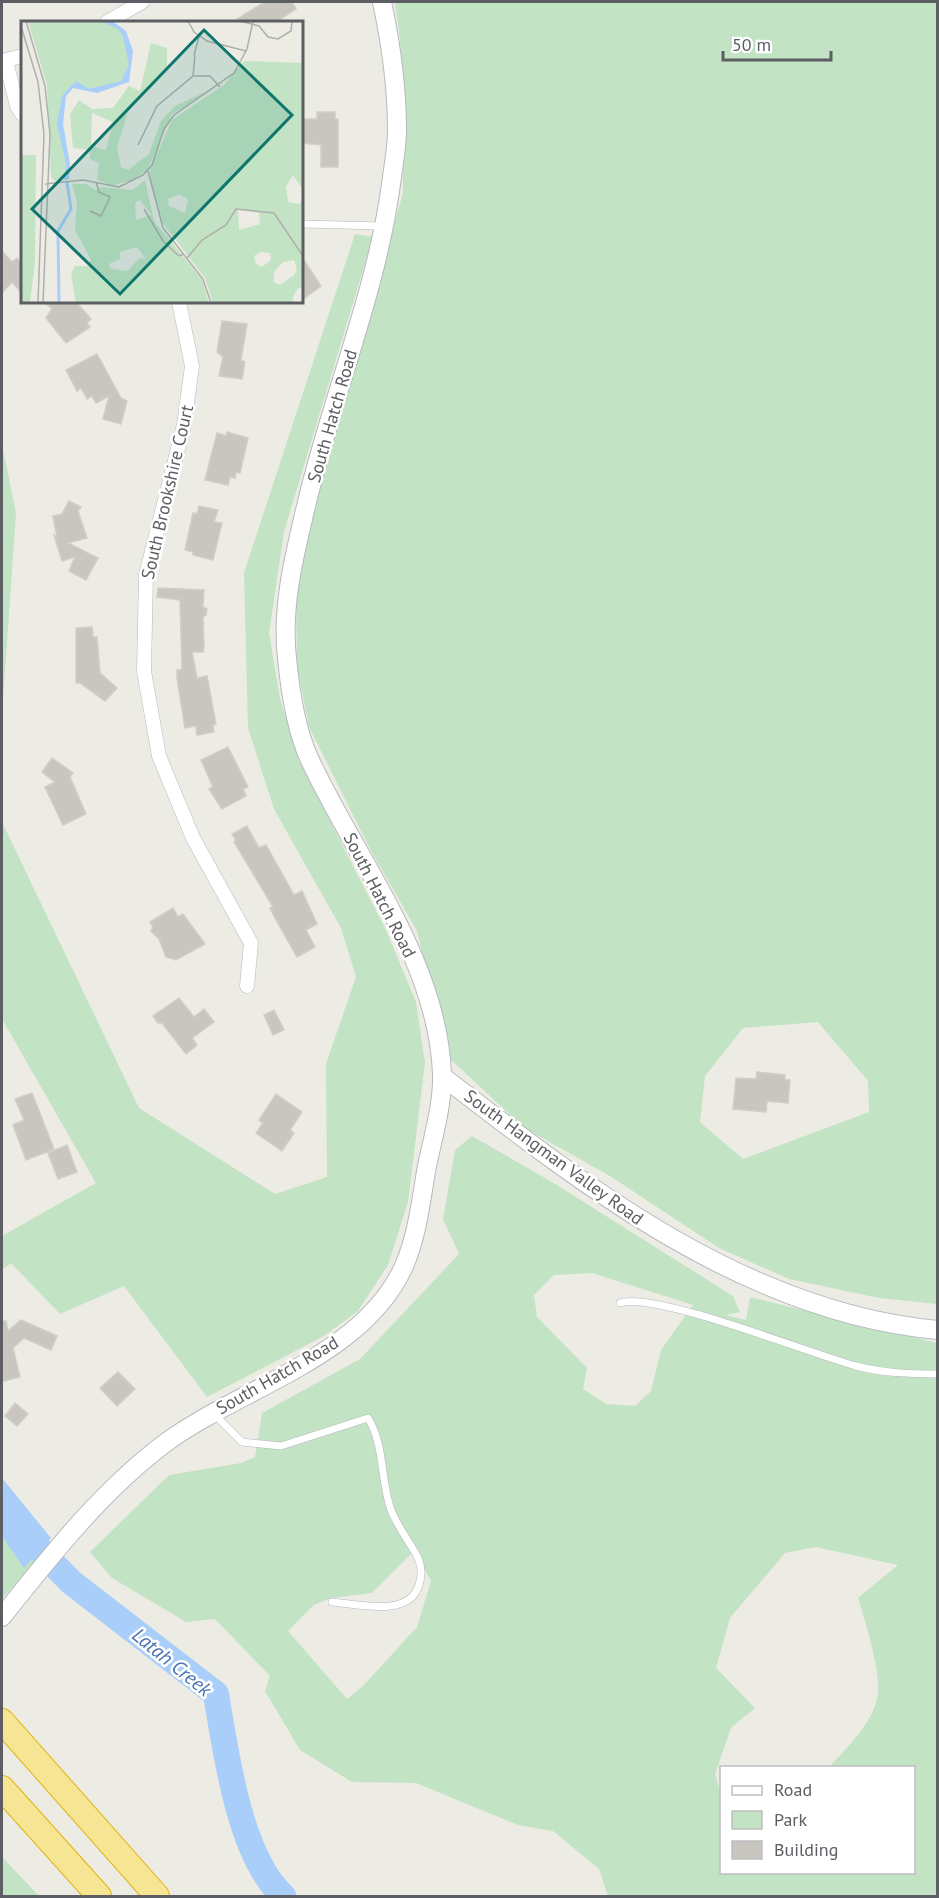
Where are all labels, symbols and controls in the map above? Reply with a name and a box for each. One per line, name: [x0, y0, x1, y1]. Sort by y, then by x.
inset map: [21, 21, 303, 303]
scale bar: [723, 24, 831, 62]
text: 50 m: [732, 33, 771, 56]
street label: South Hatch Road: [302, 347, 362, 485]
street label: South Brookshire Court: [136, 403, 198, 581]
street label: South Hatch Road: [339, 829, 421, 961]
street label: South Hangman Valley Road: [460, 1084, 648, 1230]
street label: South Hatch Road: [212, 1331, 342, 1419]
water label: Latah Creek: [127, 1622, 218, 1703]
legend: [720, 1766, 915, 1874]
text: Road: [774, 1778, 812, 1801]
text: Park: [774, 1808, 807, 1831]
text: Building: [774, 1838, 838, 1861]

